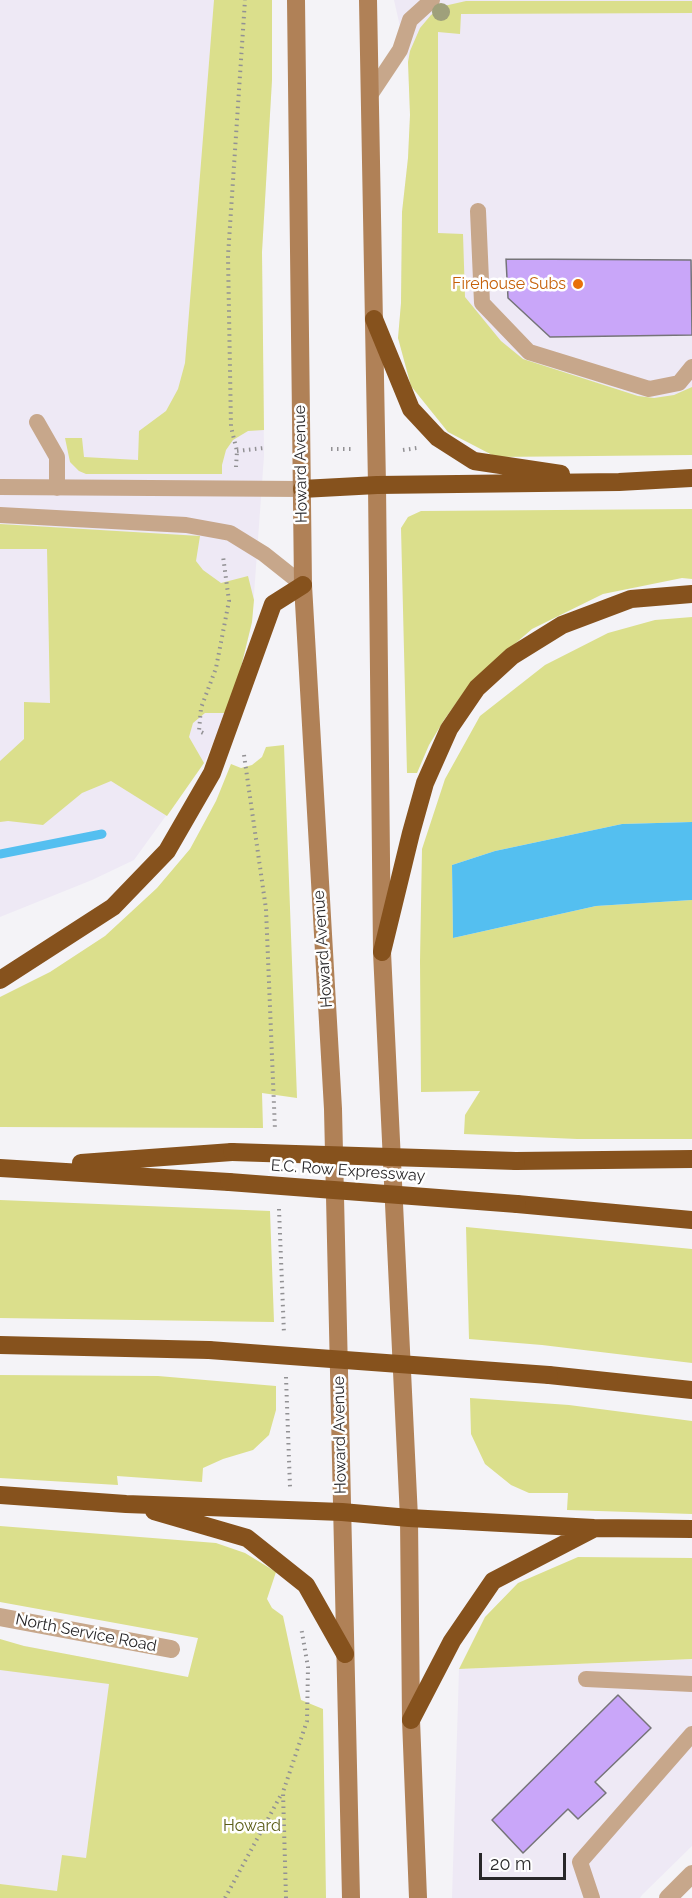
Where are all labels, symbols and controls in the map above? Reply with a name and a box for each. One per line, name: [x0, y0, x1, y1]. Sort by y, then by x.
place label: Firehouse Subs: [452, 274, 566, 294]
marker: Firehouse Subs: [571, 277, 585, 291]
street label: Howard Avenue: [290, 405, 312, 523]
street label: Howard Avenue: [309, 889, 337, 1009]
street label: E.C. Row Expressway: [270, 1156, 426, 1186]
street label: Howard Avenue: [329, 1376, 351, 1494]
street label: North Service Road: [14, 1610, 158, 1656]
park label: Howard: [223, 1816, 281, 1836]
scale bar: [482, 1841, 569, 1879]
text: 20 m: [490, 1853, 532, 1874]

